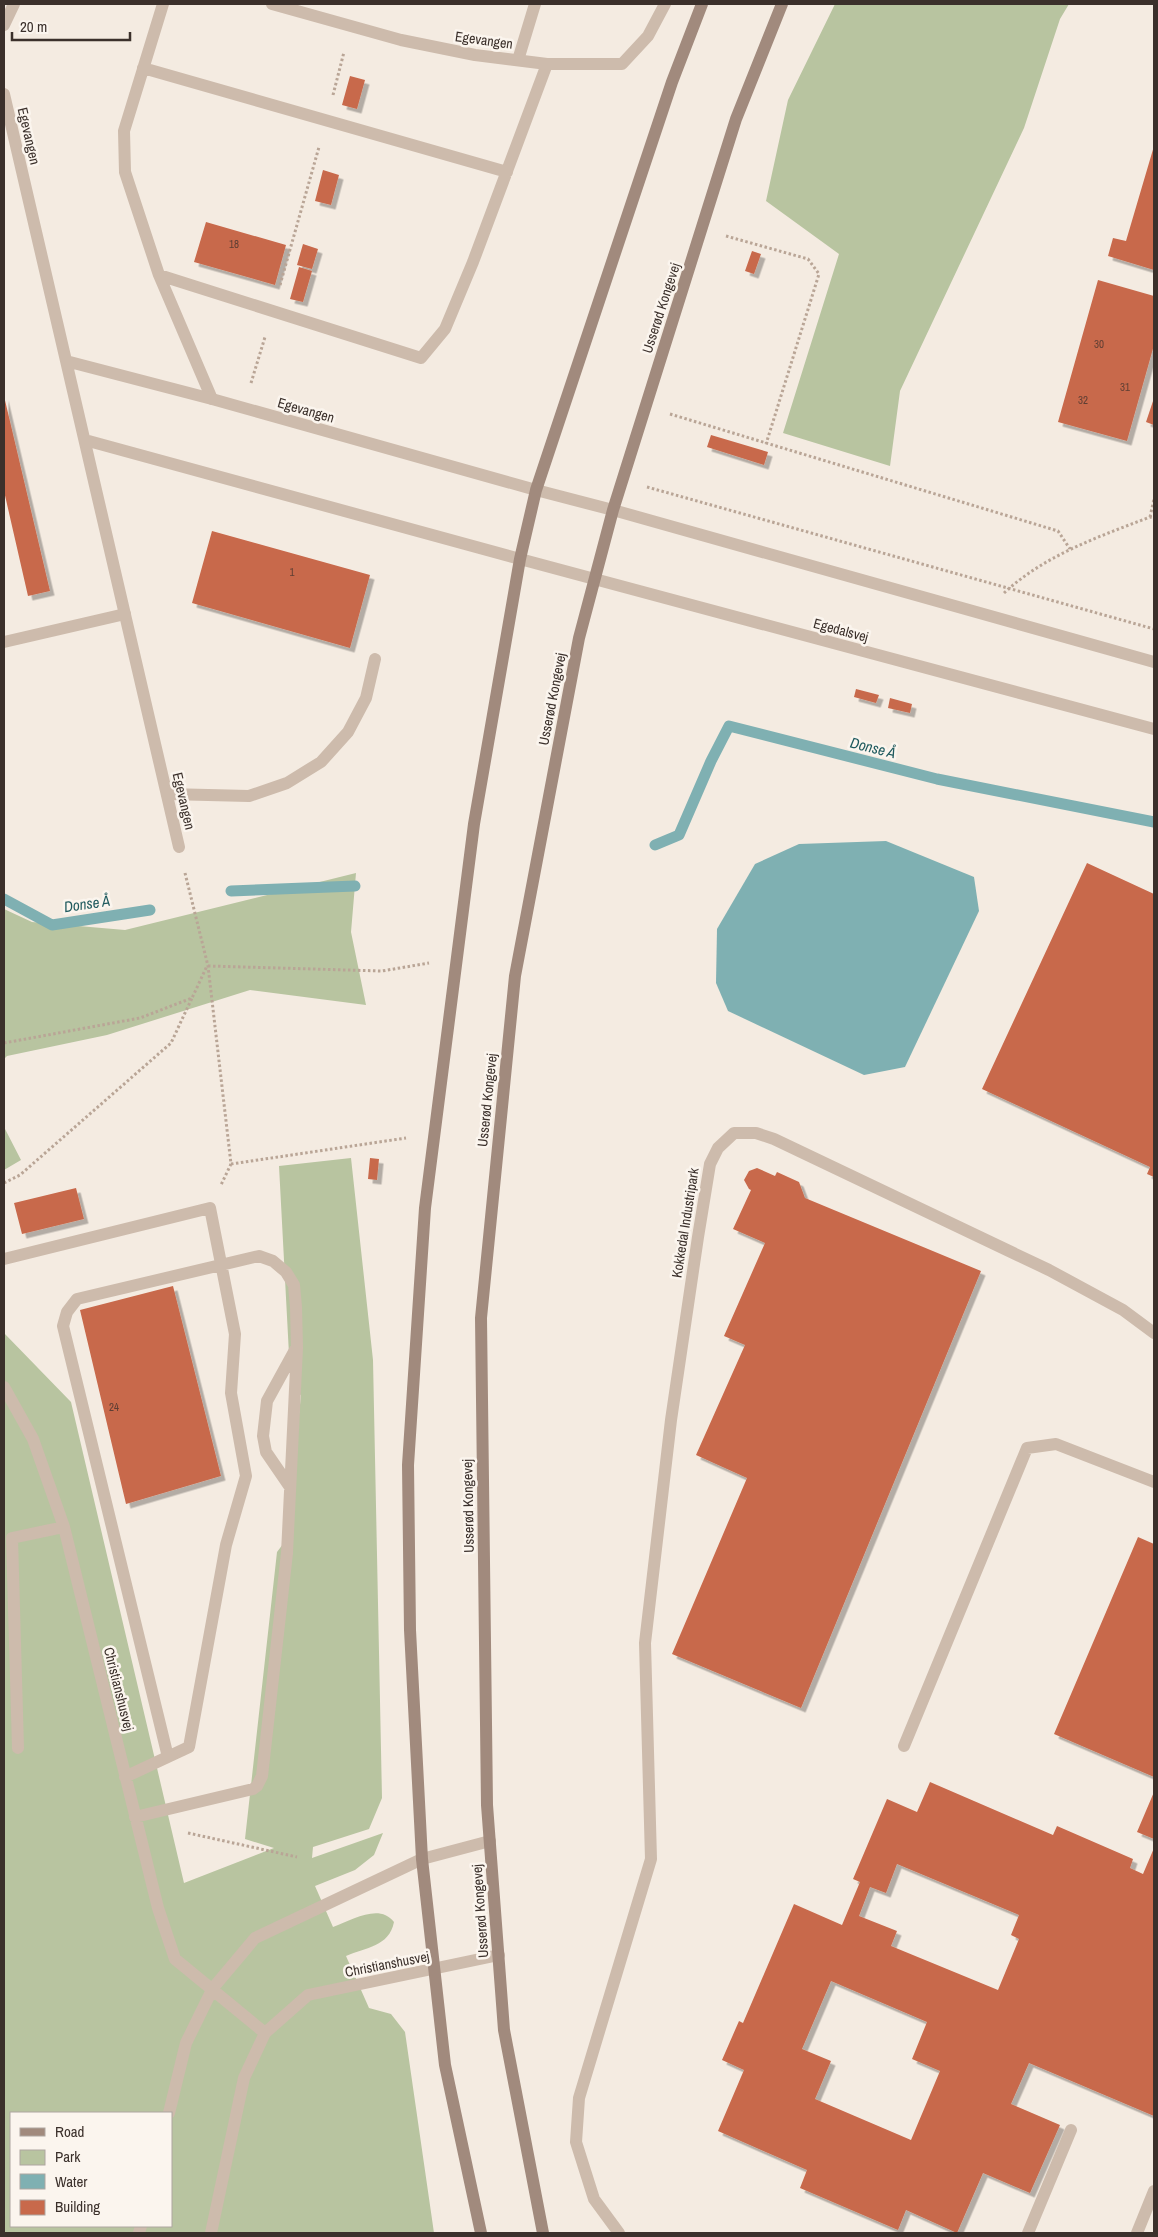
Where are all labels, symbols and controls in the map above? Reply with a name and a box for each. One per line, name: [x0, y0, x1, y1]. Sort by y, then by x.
scale bar: [12, 10, 130, 42]
text: 20 m: [20, 16, 47, 37]
street label: Egevangen: [454, 27, 514, 53]
street label: Egevangen: [14, 106, 44, 166]
house number: 18: [229, 237, 239, 251]
street label: Usserød Kongevej: [638, 261, 684, 355]
house number: 30: [1094, 337, 1104, 351]
house number: 31: [1120, 380, 1130, 394]
street label: Egevangen: [276, 393, 336, 427]
house number: 32: [1078, 393, 1088, 407]
house number: 1: [289, 565, 295, 579]
street label: Egedalsvej: [812, 614, 870, 646]
street label: Usserød Kongevej: [534, 651, 570, 747]
water label: Donse Å: [848, 732, 898, 763]
street label: Egevangen: [169, 771, 199, 831]
water label: Donse Å: [63, 890, 111, 917]
street label: Usserød Kongevej: [473, 1052, 501, 1148]
street label: Kokkedal Industripark: [667, 1167, 703, 1279]
house number: 24: [109, 1400, 119, 1414]
street label: Usserød Kongevej: [458, 1459, 478, 1553]
street label: Christianshusvej: [100, 1645, 138, 1733]
street label: Usserød Kongevej: [468, 1864, 492, 1958]
street label: Christianshusvej: [343, 1947, 431, 1981]
legend: [10, 2112, 172, 2227]
text: Road: [55, 2121, 84, 2142]
text: Park: [55, 2146, 81, 2167]
text: Water: [55, 2171, 87, 2192]
text: Building: [55, 2196, 100, 2217]

